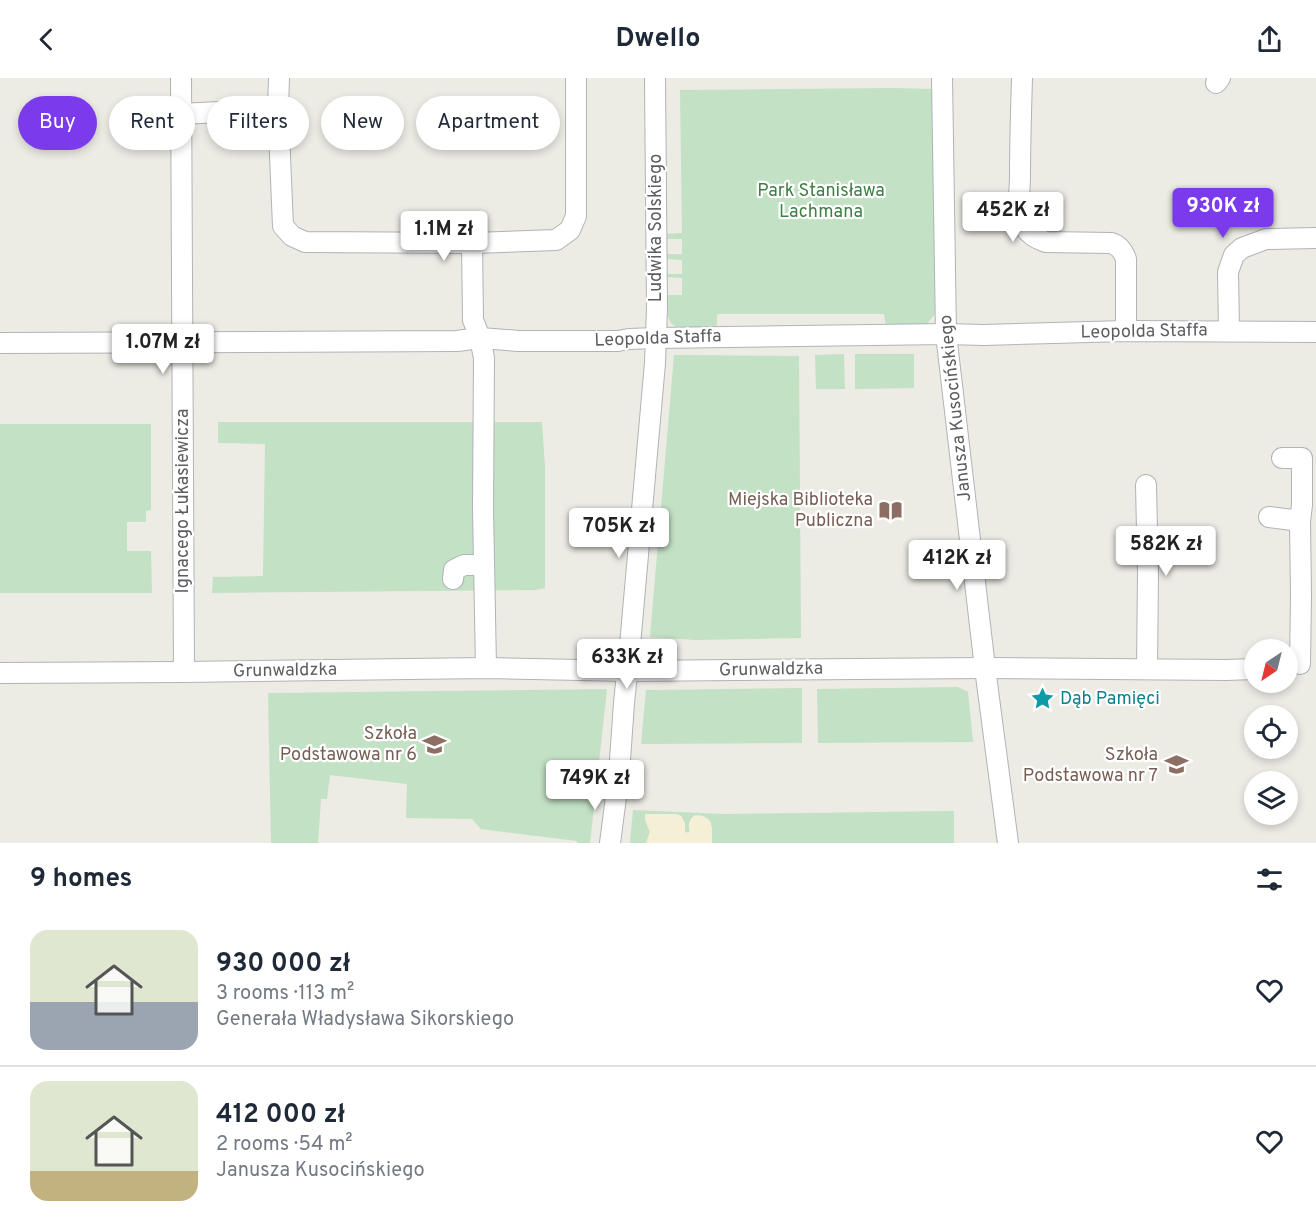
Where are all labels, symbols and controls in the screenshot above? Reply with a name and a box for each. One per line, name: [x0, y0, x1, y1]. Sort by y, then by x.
text: Dwello: [616, 22, 700, 56]
icon: back: [30, 23, 63, 56]
icon: share: [1253, 23, 1286, 56]
chip: Buy: [18, 96, 97, 150]
chip: Rent: [109, 96, 195, 150]
chip: Filters: [207, 96, 309, 150]
chip: New: [321, 96, 404, 150]
chip: Apartment: [416, 96, 560, 150]
street label: Ludwika Solskiego: [645, 154, 668, 302]
park label: Park Stanisława Lachmana: [757, 180, 885, 224]
pin: 930K zł: [1168, 188, 1278, 239]
pin: 452K zł: [958, 192, 1068, 243]
text: 930K zł: [1187, 194, 1259, 220]
text: 452K zł: [976, 198, 1050, 224]
pin: 1.1M zł: [389, 211, 499, 262]
text: 1.1M zł: [415, 217, 473, 243]
street label: Janusza Kusocińskiego: [935, 313, 977, 503]
street label: Leopolda Staffa: [1080, 319, 1208, 345]
pin: 1.07M zł: [101, 324, 225, 375]
street label: Leopolda Staffa: [594, 325, 722, 353]
text: 1.07M zł: [126, 330, 200, 356]
street label: Ignacego Łukasiewicza: [172, 409, 195, 593]
place label: Miejska Biblioteka Publiczna: [728, 489, 873, 533]
library icon: Miejska Biblioteka Publiczna: [878, 497, 904, 523]
pin: 705K zł: [564, 508, 674, 559]
text: 705K zł: [583, 514, 655, 540]
pin: 582K zł: [1111, 526, 1221, 577]
text: 582K zł: [1130, 532, 1202, 558]
pin: 412K zł: [902, 540, 1012, 591]
text: 412K zł: [923, 546, 991, 572]
pin: 633K zł: [572, 639, 682, 690]
north arrow: [1244, 639, 1298, 693]
map controls: [1244, 639, 1298, 825]
text: 633K zł: [591, 645, 663, 671]
street label: Grunwaldzka: [719, 658, 823, 682]
street label: Grunwaldzka: [233, 659, 337, 683]
place icon: Dąb Pamięci: [1029, 686, 1055, 712]
place label: Dąb Pamięci: [1060, 688, 1160, 711]
button: locate: [1244, 705, 1298, 759]
place label: Szkoła Podstawowa nr 6: [280, 723, 417, 767]
school or university icon: Szkoła Podstawowa nr 6: [422, 731, 448, 757]
place label: Szkoła Podstawowa nr 7: [1023, 744, 1158, 788]
school or university icon: Szkoła Podstawowa nr 7: [1163, 752, 1189, 778]
pin: 749K zł: [540, 760, 650, 811]
text: 749K zł: [560, 766, 630, 792]
button: layers: [1244, 771, 1298, 825]
text: 9 homes: [30, 863, 132, 896]
icon: filters: [1253, 863, 1286, 896]
text: 930 000 zł: [216, 948, 350, 981]
icon: home: [78, 954, 150, 1026]
icon: heart: [1253, 974, 1286, 1007]
text: 3 rooms · 113 m²: [216, 981, 354, 1007]
text: Generała Władysława Sikorskiego: [216, 1007, 514, 1033]
text: 412 000 zł: [216, 1099, 345, 1132]
icon: home: [78, 1105, 150, 1177]
icon: heart: [1253, 1125, 1286, 1158]
text: 2 rooms · 54 m²: [216, 1132, 353, 1158]
text: Janusza Kusocińskiego: [216, 1158, 425, 1184]

